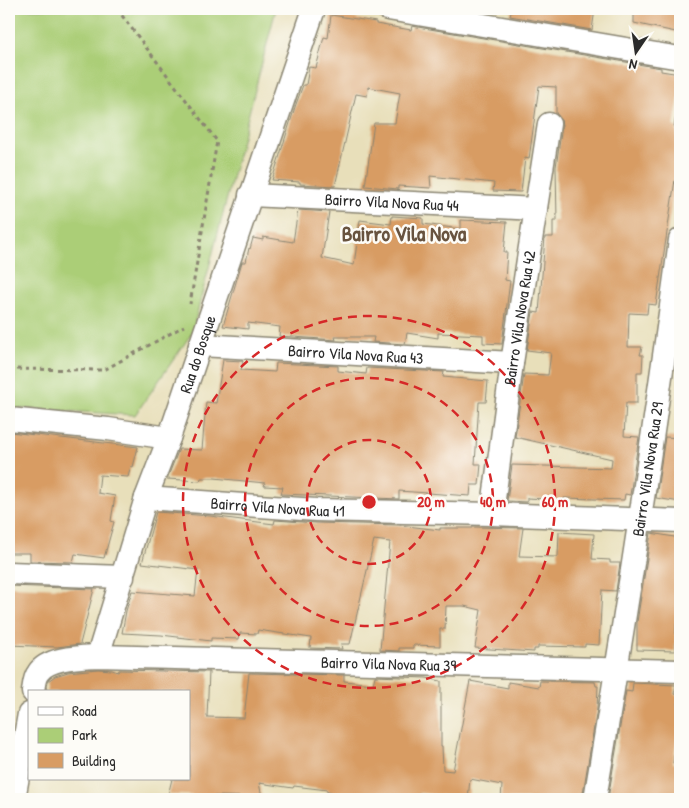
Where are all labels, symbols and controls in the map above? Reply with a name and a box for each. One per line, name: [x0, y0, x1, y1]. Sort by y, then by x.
north arrow: [612, 28, 662, 78]
text: N: [627, 55, 639, 75]
street label: Bairro Vila Nova Rua 44: [324, 188, 459, 216]
district label: Bairro Vila Nova: [342, 219, 467, 248]
street label: Bairro Vila Nova Rua 42: [498, 249, 540, 386]
street label: Rua do Bosque: [174, 312, 221, 396]
street label: Bairro Vila Nova Rua 43: [287, 339, 424, 369]
street label: Bairro Vila Nova Rua 29: [626, 400, 668, 538]
text: 20 m: [417, 491, 445, 512]
text: 40 m: [480, 491, 506, 512]
text: 60 m: [542, 491, 568, 512]
street label: Bairro Vila Nova Rua 41: [210, 492, 345, 522]
centre of rings: [360, 493, 378, 511]
street label: Bairro Vila Nova Rua 39: [321, 651, 457, 676]
legend: [28, 690, 190, 780]
text: Road: [72, 700, 97, 721]
text: Park: [72, 724, 97, 745]
text: Building: [72, 750, 116, 771]

